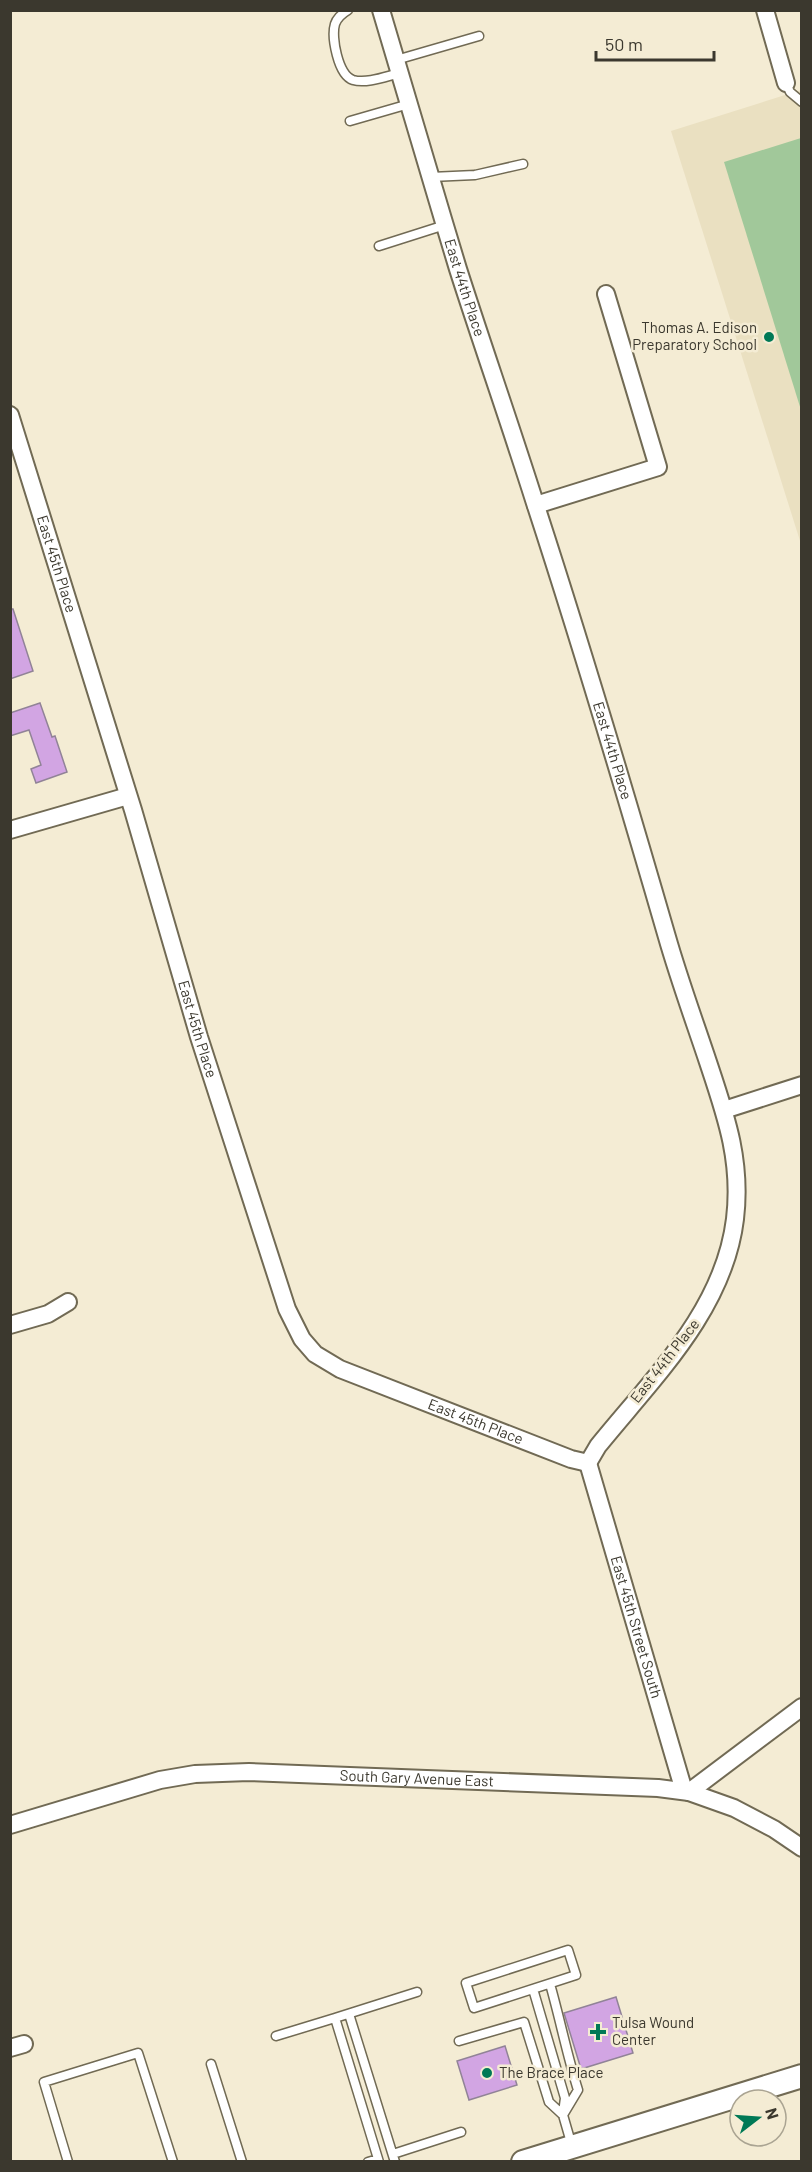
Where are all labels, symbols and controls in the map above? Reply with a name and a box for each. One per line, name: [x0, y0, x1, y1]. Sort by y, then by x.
scale bar: [596, 24, 714, 62]
text: 50 m: [605, 33, 643, 55]
street label: East 44th Place: [441, 237, 489, 338]
place label: Thomas A. Edison Preparatory School: [632, 318, 757, 353]
marker: Thomas A. Edison Preparatory School: [762, 330, 776, 344]
street label: East 45th Place: [34, 513, 81, 614]
street label: East 44th Place: [590, 699, 636, 802]
street label: East 45th Place: [175, 978, 222, 1080]
street label: East 44th Place: [626, 1315, 702, 1406]
street label: East 45th Place: [426, 1394, 526, 1448]
street label: East 45th Street South: [608, 1553, 666, 1700]
street label: South Gary Avenue East: [339, 1766, 494, 1790]
place label: Tulsa Wound Center: [612, 2013, 694, 2048]
marker: Tulsa Wound Center: [589, 2023, 607, 2041]
place label: The Brace Place: [499, 2063, 604, 2081]
marker: The Brace Place: [480, 2066, 494, 2080]
north arrow: [728, 2088, 788, 2148]
text: N: [762, 2106, 783, 2121]

